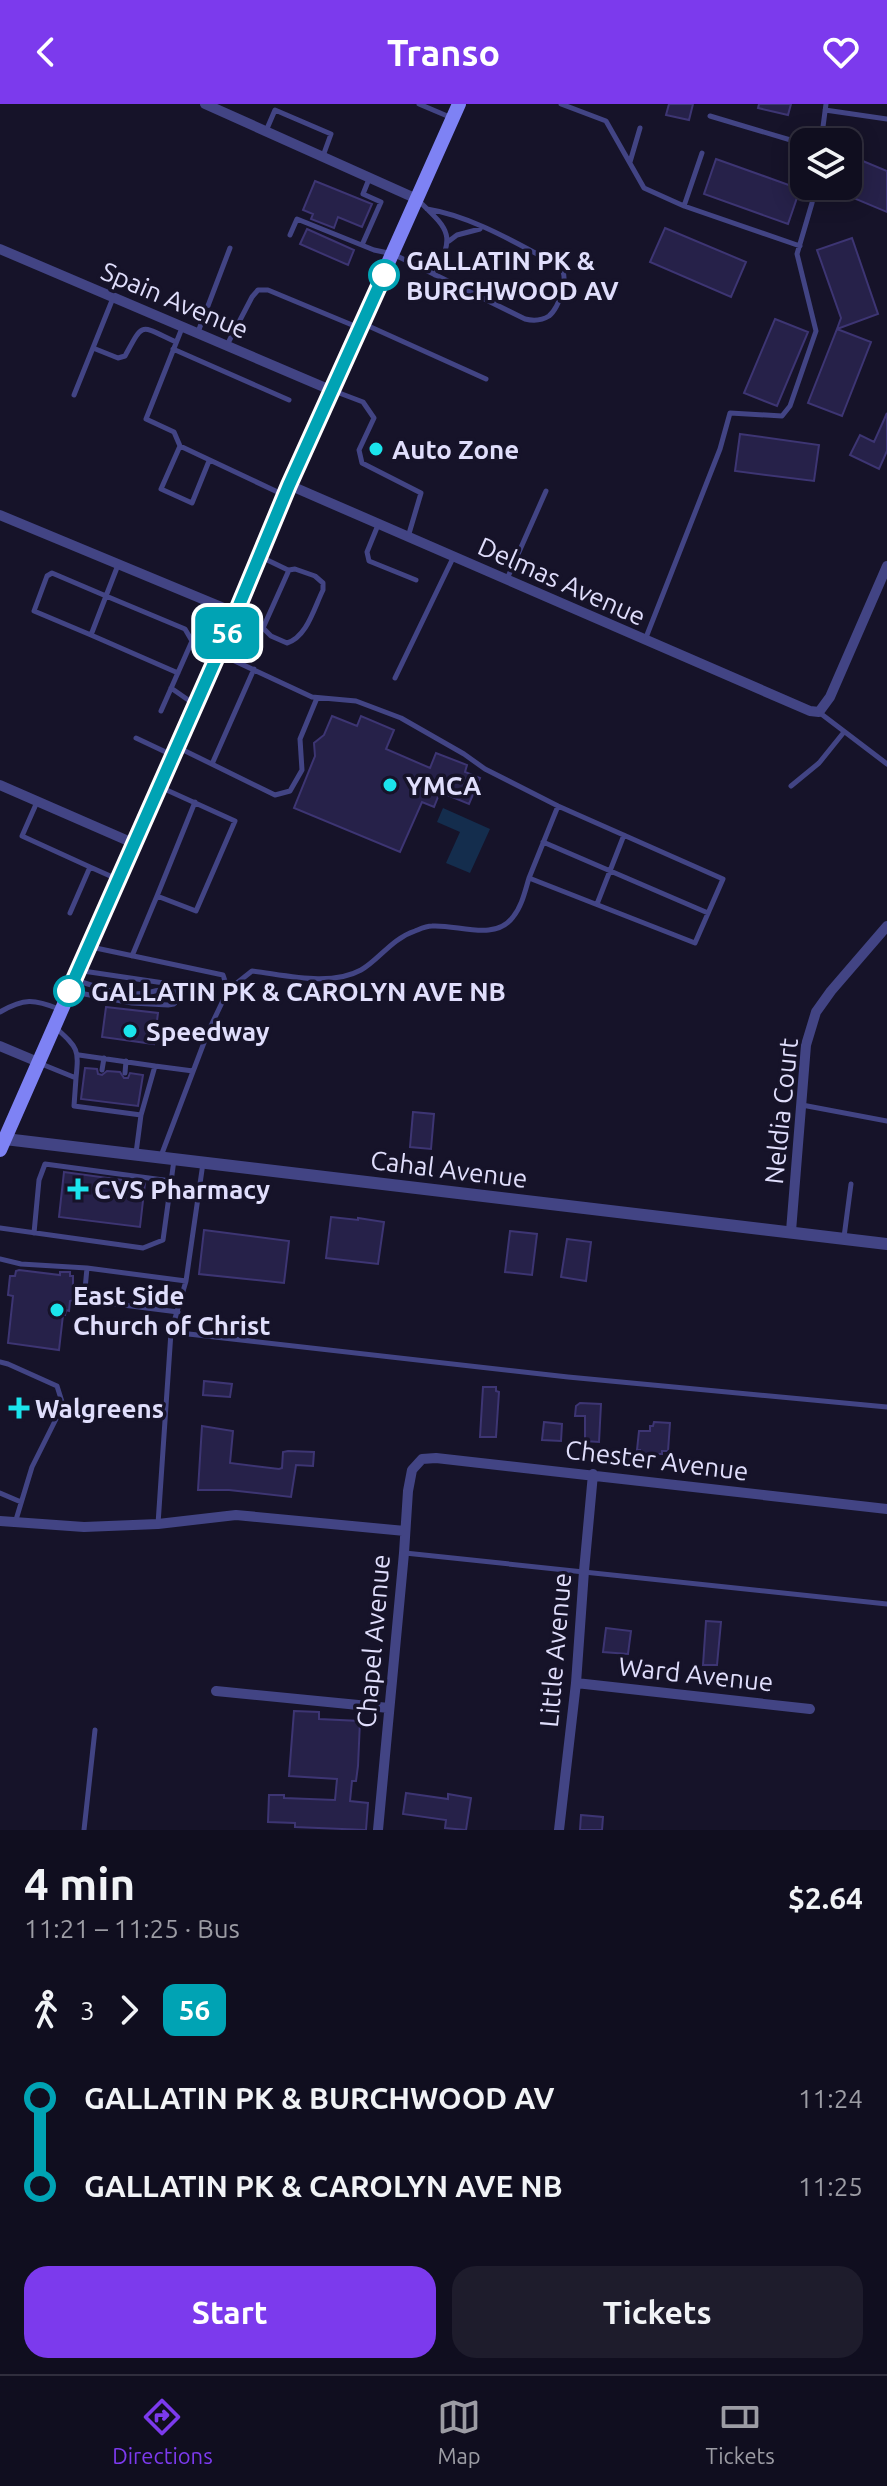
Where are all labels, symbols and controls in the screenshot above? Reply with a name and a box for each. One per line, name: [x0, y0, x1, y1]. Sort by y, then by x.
icon: back: [24, 30, 68, 74]
icon: heart: [819, 30, 863, 74]
text: Transo: [387, 32, 500, 73]
map controls: [790, 128, 862, 200]
button: layers: [790, 128, 862, 200]
place label: GALLATIN PK & BURCHWOOD AV: [406, 246, 619, 305]
street label: Spain Avenue: [97, 256, 253, 344]
marker: GALLATIN PK & BURCHWOOD AV: [369, 260, 399, 290]
place label: Auto Zone: [392, 435, 519, 464]
marker: Auto Zone: [367, 440, 385, 458]
street label: Delmas Avenue: [474, 531, 650, 631]
line badge: 56: [191, 607, 263, 659]
text: 56: [211, 617, 243, 648]
place label: YMCA: [406, 771, 482, 800]
marker: YMCA: [381, 776, 399, 794]
marker: GALLATIN PK & CAROLYN AVE NB: [54, 976, 84, 1006]
place label: GALLATIN PK & CAROLYN AVE NB: [91, 977, 506, 1006]
place label: Speedway: [146, 1017, 270, 1046]
marker: Speedway: [121, 1022, 139, 1040]
street label: Neldia Court: [759, 1037, 803, 1185]
street label: Cahal Avenue: [369, 1145, 529, 1193]
place label: CVS Pharmacy: [94, 1175, 270, 1204]
marker: CVS Pharmacy: [69, 1180, 87, 1198]
place label: East Side Church of Christ: [73, 1281, 270, 1340]
marker: East Side Church of Christ: [48, 1301, 66, 1319]
place label: Walgreens: [35, 1394, 164, 1423]
marker: Walgreens: [10, 1399, 28, 1417]
street label: Chester Avenue: [564, 1434, 750, 1486]
street label: Chapel Avenue: [351, 1553, 395, 1729]
street label: Little Avenue: [534, 1572, 576, 1728]
street label: Ward Avenue: [617, 1651, 775, 1697]
text: 4 min: [24, 1859, 135, 1908]
text: $2.64: [788, 1881, 863, 1915]
text: 11:21 – 11:25 · Bus: [24, 1914, 240, 1943]
icon: walk: [24, 1988, 68, 2032]
icon: forward: [107, 1988, 151, 2032]
text: 56: [179, 1994, 210, 2025]
text: 3: [80, 1996, 95, 2025]
text: GALLATIN PK & BURCHWOOD AV: [84, 2081, 555, 2115]
text: 11:24: [798, 2084, 863, 2113]
text: GALLATIN PK & CAROLYN AVE NB: [84, 2169, 563, 2203]
text: 11:25: [798, 2172, 863, 2201]
button: Start: [24, 2266, 436, 2358]
button: Tickets: [452, 2266, 863, 2358]
tab: Directions: [112, 2395, 213, 2468]
tab: Map: [437, 2395, 481, 2468]
tab: Tickets: [705, 2395, 775, 2468]

